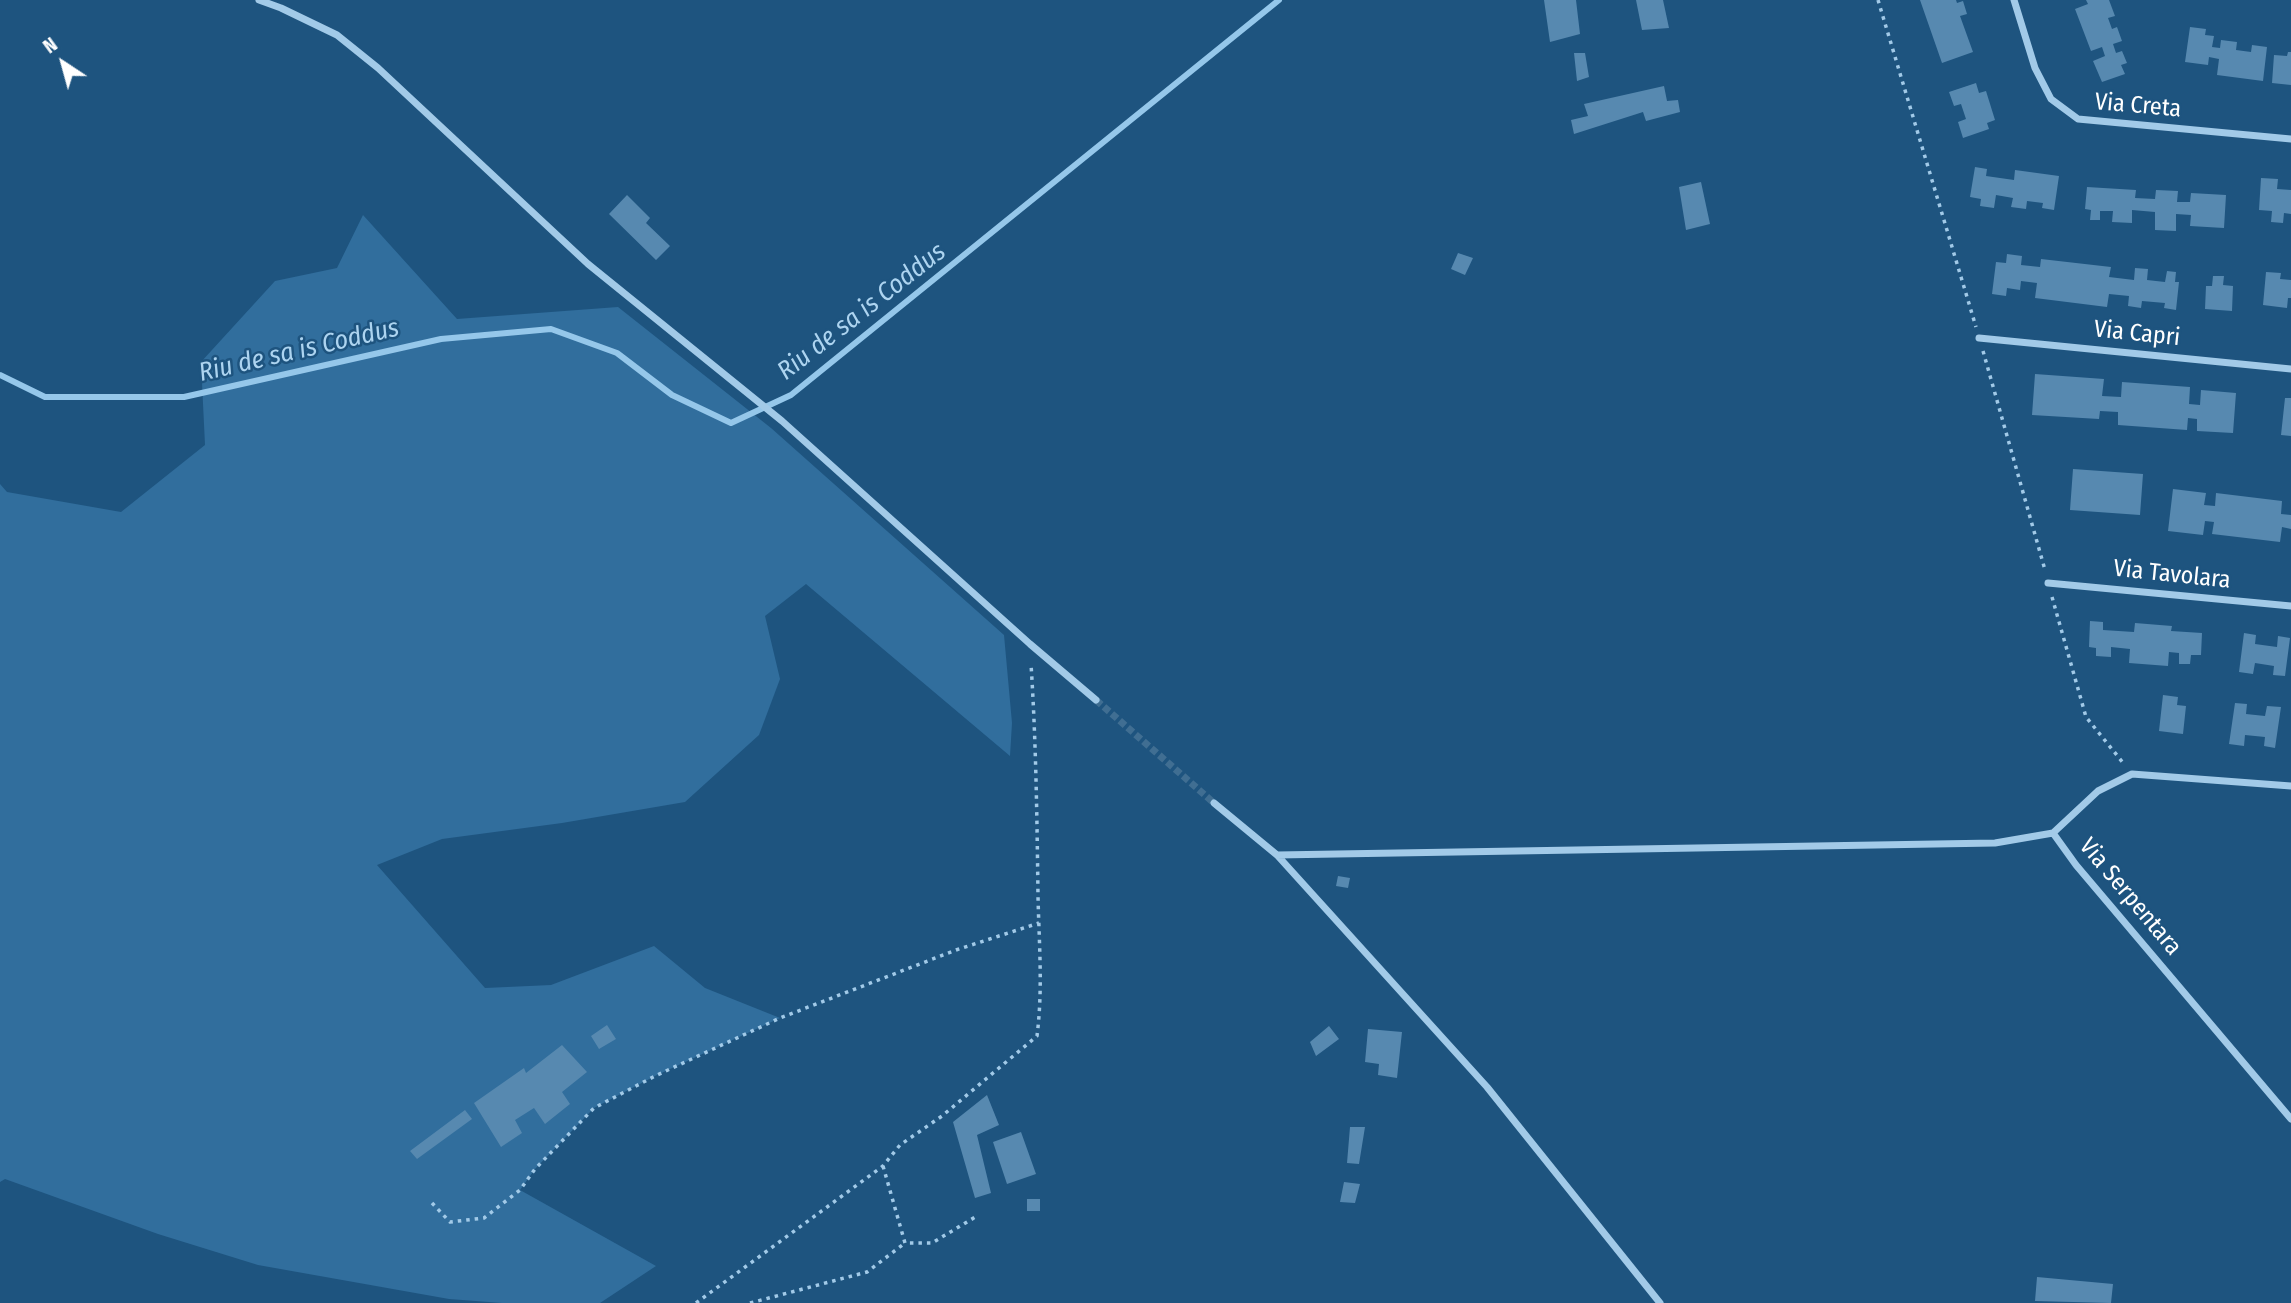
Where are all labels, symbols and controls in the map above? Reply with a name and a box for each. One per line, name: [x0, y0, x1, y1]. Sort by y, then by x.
north arrow: [28, 28, 98, 98]
text: N: [39, 33, 62, 58]
street label: Via Creta: [2094, 88, 2182, 124]
water label: Riu de sa is Coddus: [772, 237, 952, 387]
water label: Riu de sa is Coddus: [196, 313, 402, 389]
street label: Via Capri: [2092, 315, 2182, 353]
street label: Via Tavolara: [2112, 555, 2232, 595]
street label: Via Serpentara: [2073, 833, 2187, 961]

